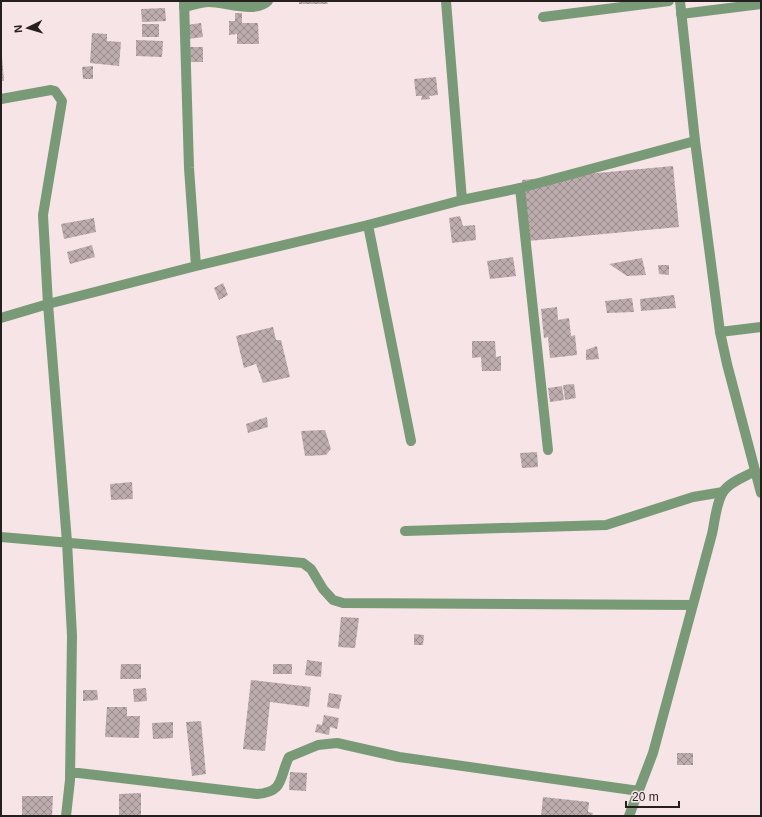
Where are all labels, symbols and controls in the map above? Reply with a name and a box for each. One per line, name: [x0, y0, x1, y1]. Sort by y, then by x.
north arrow: [8, 8, 48, 48]
text: N: [12, 24, 24, 33]
scale bar: [626, 783, 679, 809]
text: 20 m: [632, 790, 659, 804]

